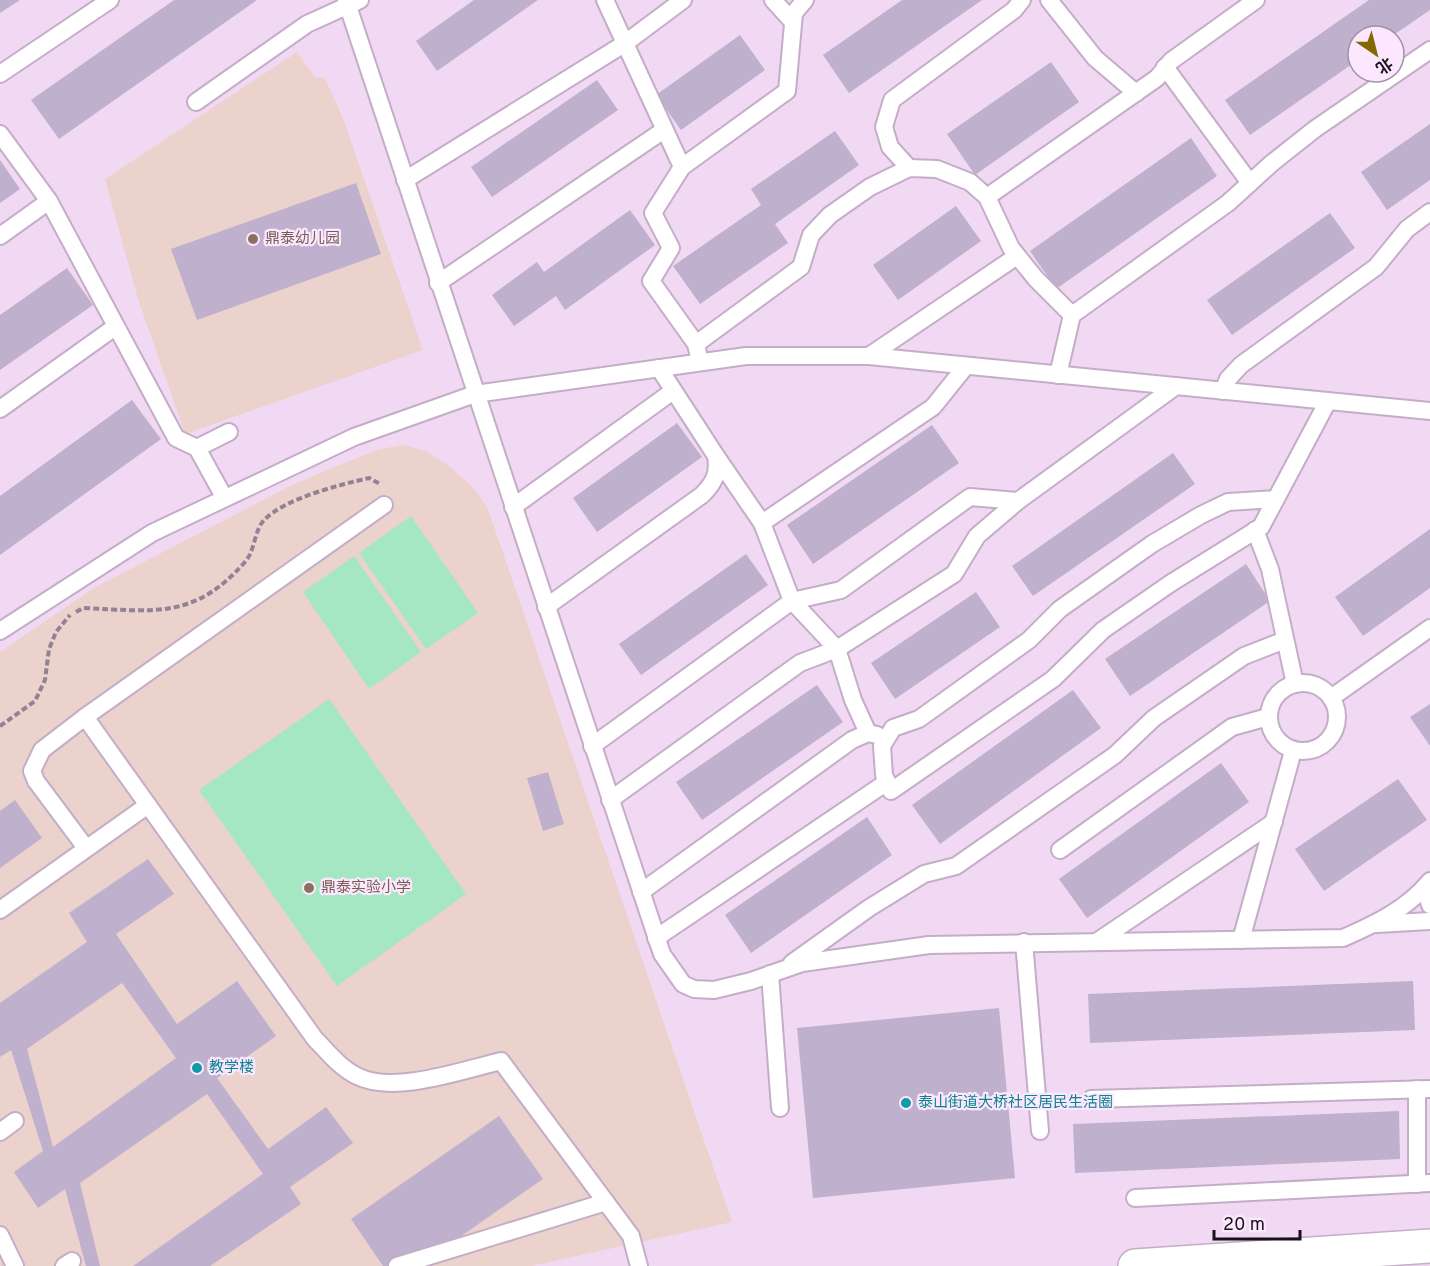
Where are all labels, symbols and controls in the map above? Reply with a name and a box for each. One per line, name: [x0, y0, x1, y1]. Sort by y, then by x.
north arrow: [1346, 24, 1406, 84]
text: 北: [1371, 52, 1396, 77]
place label: 鼎泰幼儿园: [265, 230, 340, 249]
marker: 鼎泰幼儿园: [246, 232, 260, 246]
place label: 鼎泰实验小学: [321, 879, 411, 898]
marker: 鼎泰实验小学: [302, 881, 316, 895]
place label: 教学楼: [209, 1059, 254, 1078]
marker: 教学楼: [190, 1061, 204, 1075]
place label: 泰山街道大桥社区居民生活圈: [918, 1094, 1113, 1113]
marker: 泰山街道大桥社区居民生活圈: [899, 1096, 913, 1110]
scale bar: [1214, 1203, 1300, 1241]
text: 20 m: [1223, 1214, 1265, 1237]

